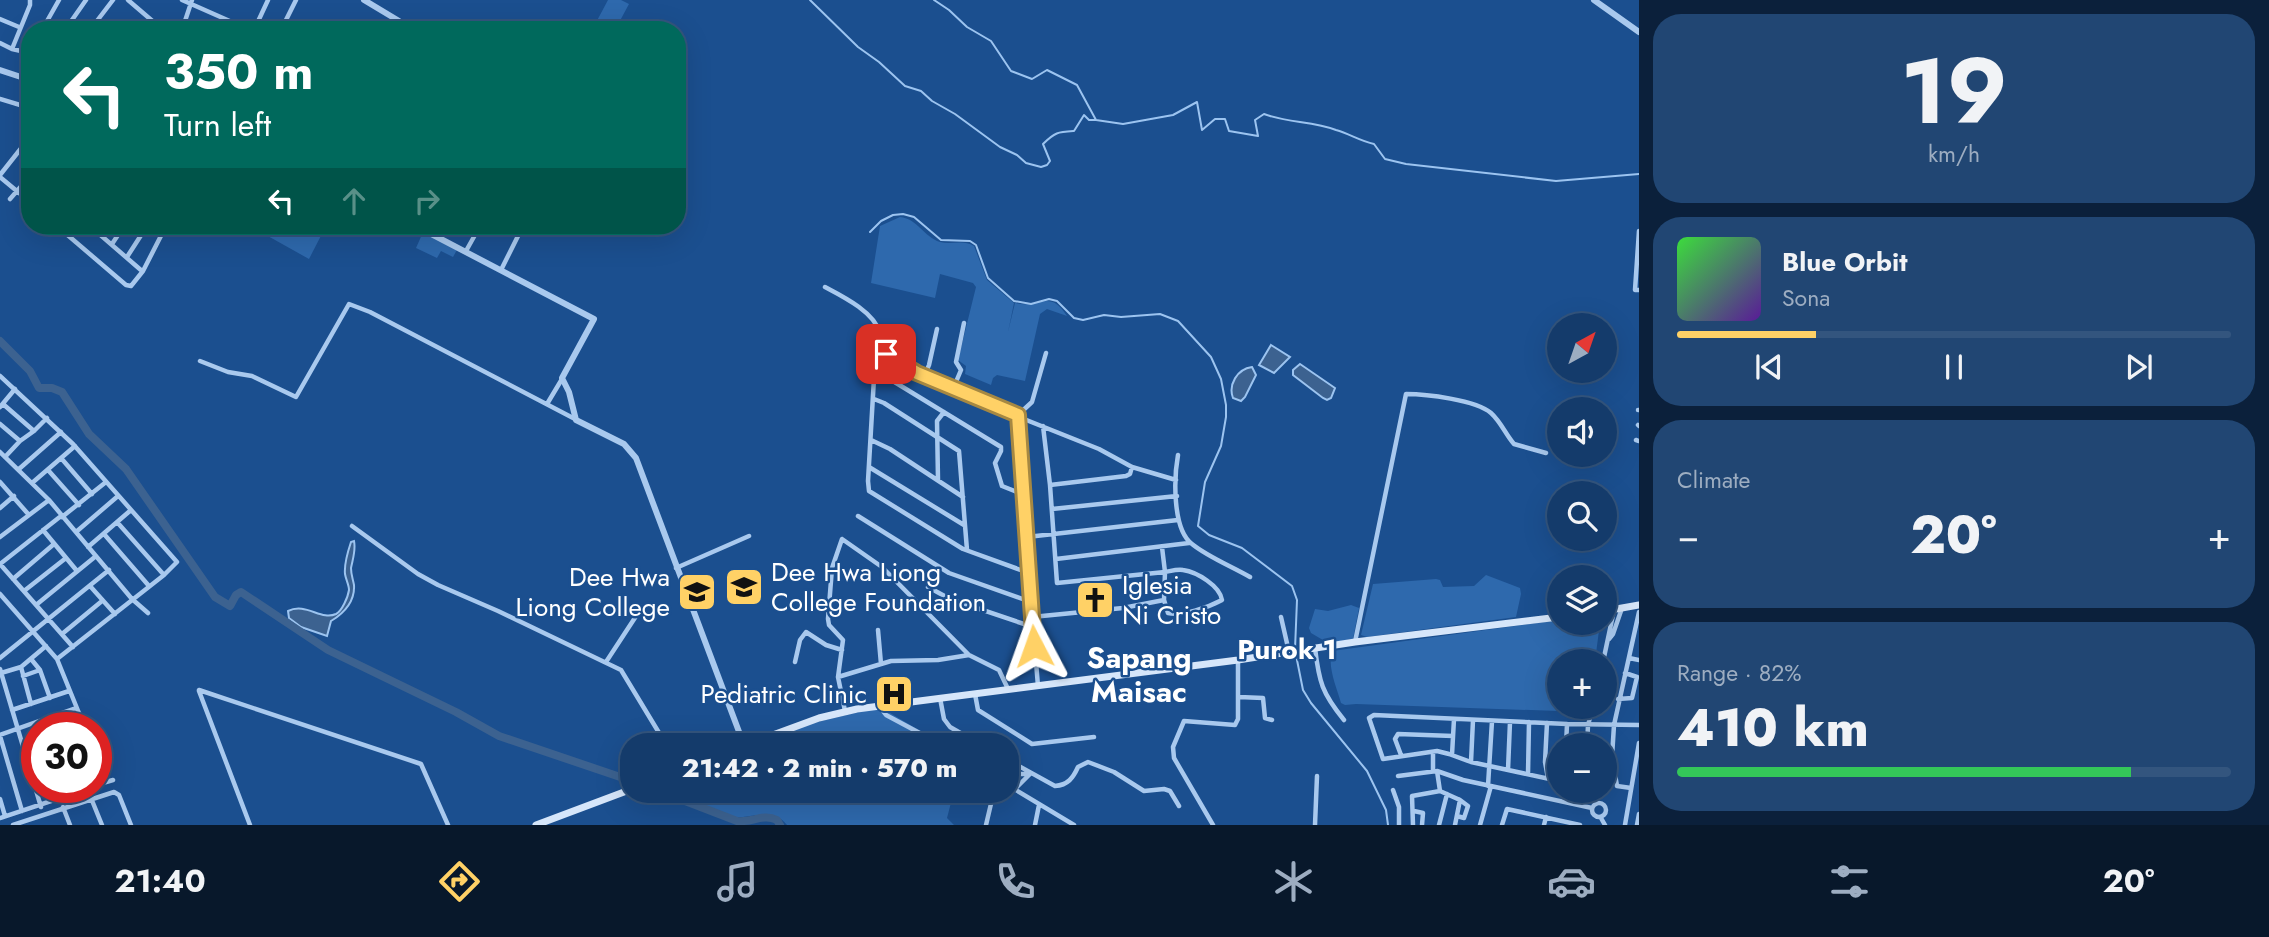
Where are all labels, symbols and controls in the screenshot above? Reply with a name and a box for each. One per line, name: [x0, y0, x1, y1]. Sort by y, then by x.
text: 19: [1900, 26, 2008, 157]
text: 350 m: [164, 37, 313, 107]
icon: left: [49, 49, 140, 140]
text: Turn left: [164, 102, 271, 148]
text: km/h: [1928, 137, 1980, 171]
icon: left: [262, 182, 300, 220]
icon: ahead: [335, 182, 373, 220]
icon: right: [408, 182, 446, 220]
text: Blue Orbit: [1782, 243, 1907, 281]
text: Sona: [1782, 281, 1830, 315]
north arrow: [1547, 313, 1617, 383]
map controls: [1547, 313, 1617, 803]
pin: [856, 324, 916, 384]
icon: arrive: [867, 335, 905, 373]
icon: previous: [1750, 348, 1788, 386]
icon: pause: [1935, 348, 1973, 386]
icon: next: [2120, 348, 2158, 386]
button: sound: [1547, 397, 1617, 467]
text: Climate: [1677, 463, 1750, 497]
button: search: [1547, 481, 1617, 551]
text: 20°: [1910, 497, 1997, 573]
text: −: [1677, 508, 1699, 563]
text: +: [2208, 508, 2231, 563]
place label: Dee Hwa Liong College Foundation: [771, 553, 986, 621]
place label: Dee Hwa Liong College: [516, 558, 670, 626]
button: layers: [1547, 565, 1617, 635]
school or university icon: Dee Hwa Liong College Foundation: [723, 566, 765, 608]
place label: Iglesia Ni Cristo: [1122, 566, 1221, 634]
school or university icon: Dee Hwa Liong College: [676, 571, 718, 613]
church icon: Iglesia Ni Cristo: [1074, 579, 1116, 621]
position arrow: [997, 609, 1071, 683]
district label: Purok 1: [1237, 629, 1337, 670]
district label: Sapang Maisac: [1086, 636, 1192, 713]
button: +: [1547, 649, 1617, 719]
text: Range · 82%: [1677, 656, 1802, 690]
hospital icon: Pediatric Clinic: [873, 673, 915, 715]
place label: Pediatric Clinic: [701, 675, 867, 713]
text: 410 km: [1677, 690, 1869, 766]
speed limit sign: 30: [21, 712, 112, 803]
button: −: [1547, 733, 1617, 803]
text: 21:42 · 2 min · 570 m: [682, 749, 957, 787]
icon: directions: [435, 857, 484, 906]
icon: music: [713, 857, 762, 906]
icon: phone: [991, 857, 1040, 906]
icon: climate: [1269, 857, 1318, 906]
icon: car: [1547, 857, 1596, 906]
icon: filters: [1825, 857, 1874, 906]
text: 21:40: [115, 858, 206, 904]
text: 20°: [2103, 858, 2154, 904]

